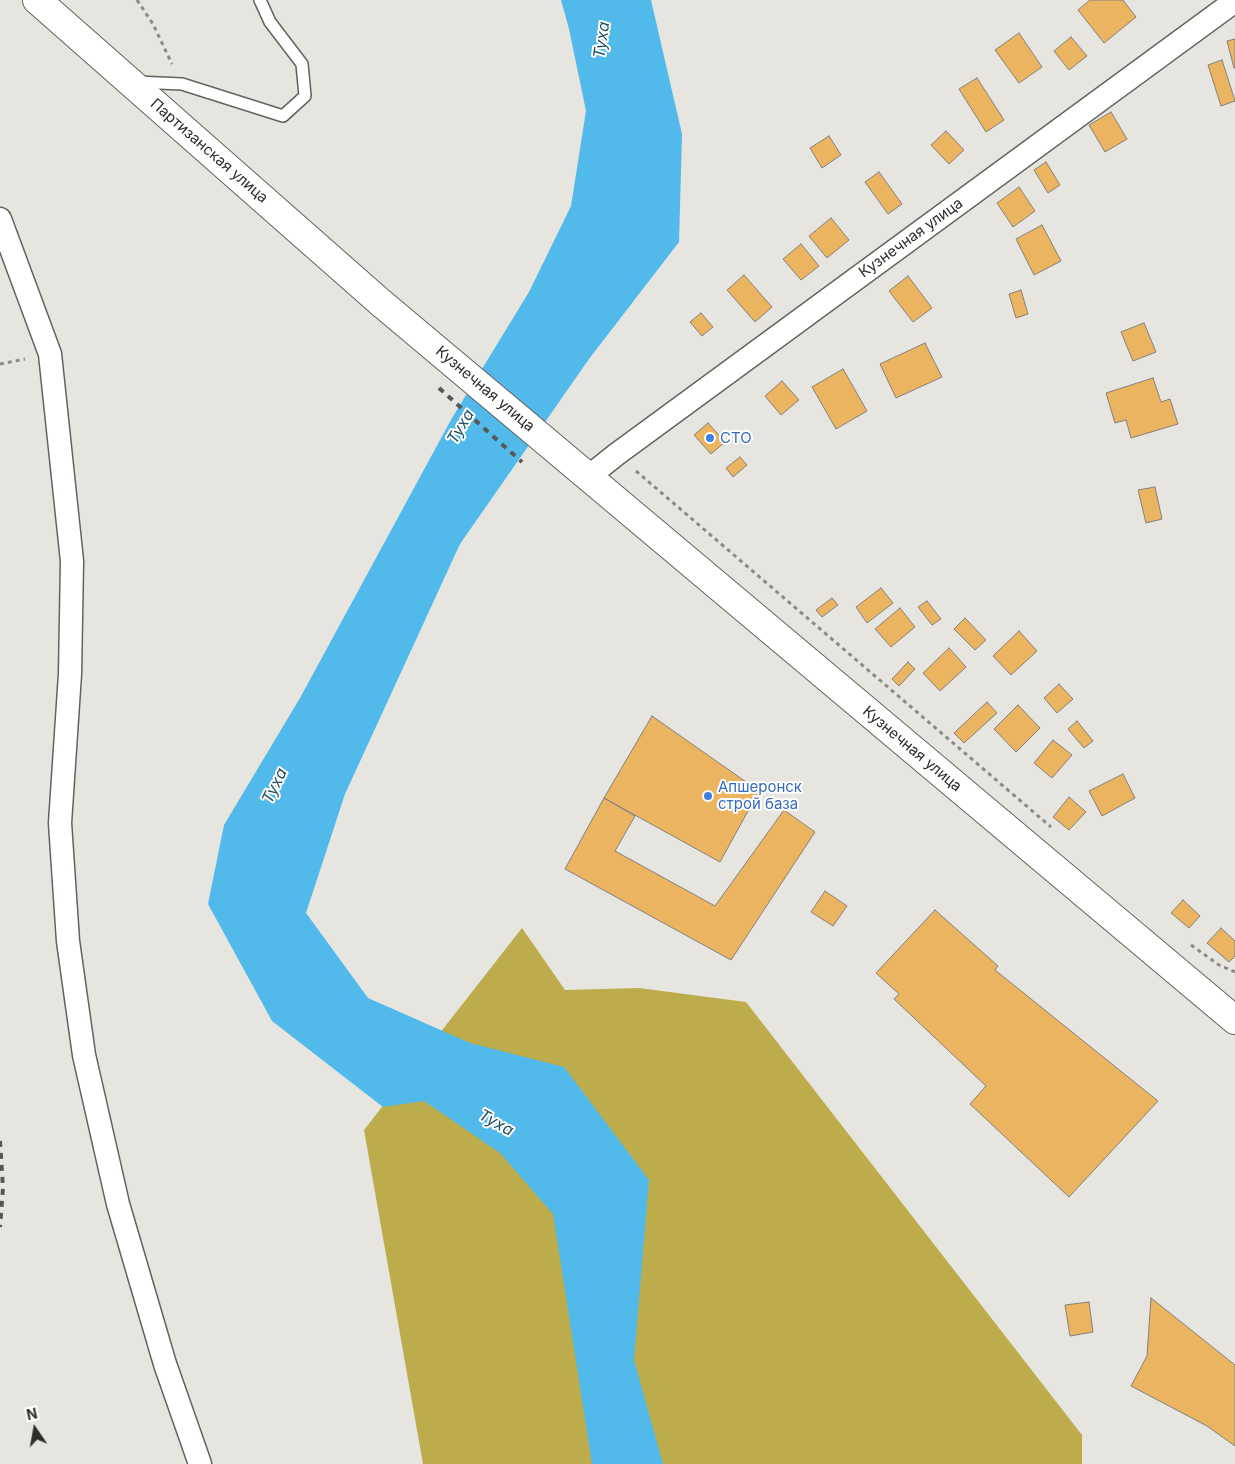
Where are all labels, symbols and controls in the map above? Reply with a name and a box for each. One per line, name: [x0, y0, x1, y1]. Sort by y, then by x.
water label: Туха: [590, 20, 614, 60]
street label: Партизанская улица: [147, 95, 271, 207]
street label: Кузнечная улица: [856, 194, 966, 282]
street label: Кузнечная улица: [432, 342, 538, 436]
water label: Туха: [443, 406, 479, 448]
place label: СТО: [720, 429, 752, 447]
marker: СТО: [704, 432, 716, 444]
street label: Кузнечная улица: [859, 702, 965, 796]
water label: Туха: [258, 765, 292, 807]
place label: Апшеронск строй база: [718, 778, 802, 813]
marker: Апшеронск строй база: [702, 790, 714, 802]
water label: Туха: [475, 1106, 517, 1140]
north arrow: [10, 1404, 60, 1454]
text: N: [25, 1404, 39, 1423]

